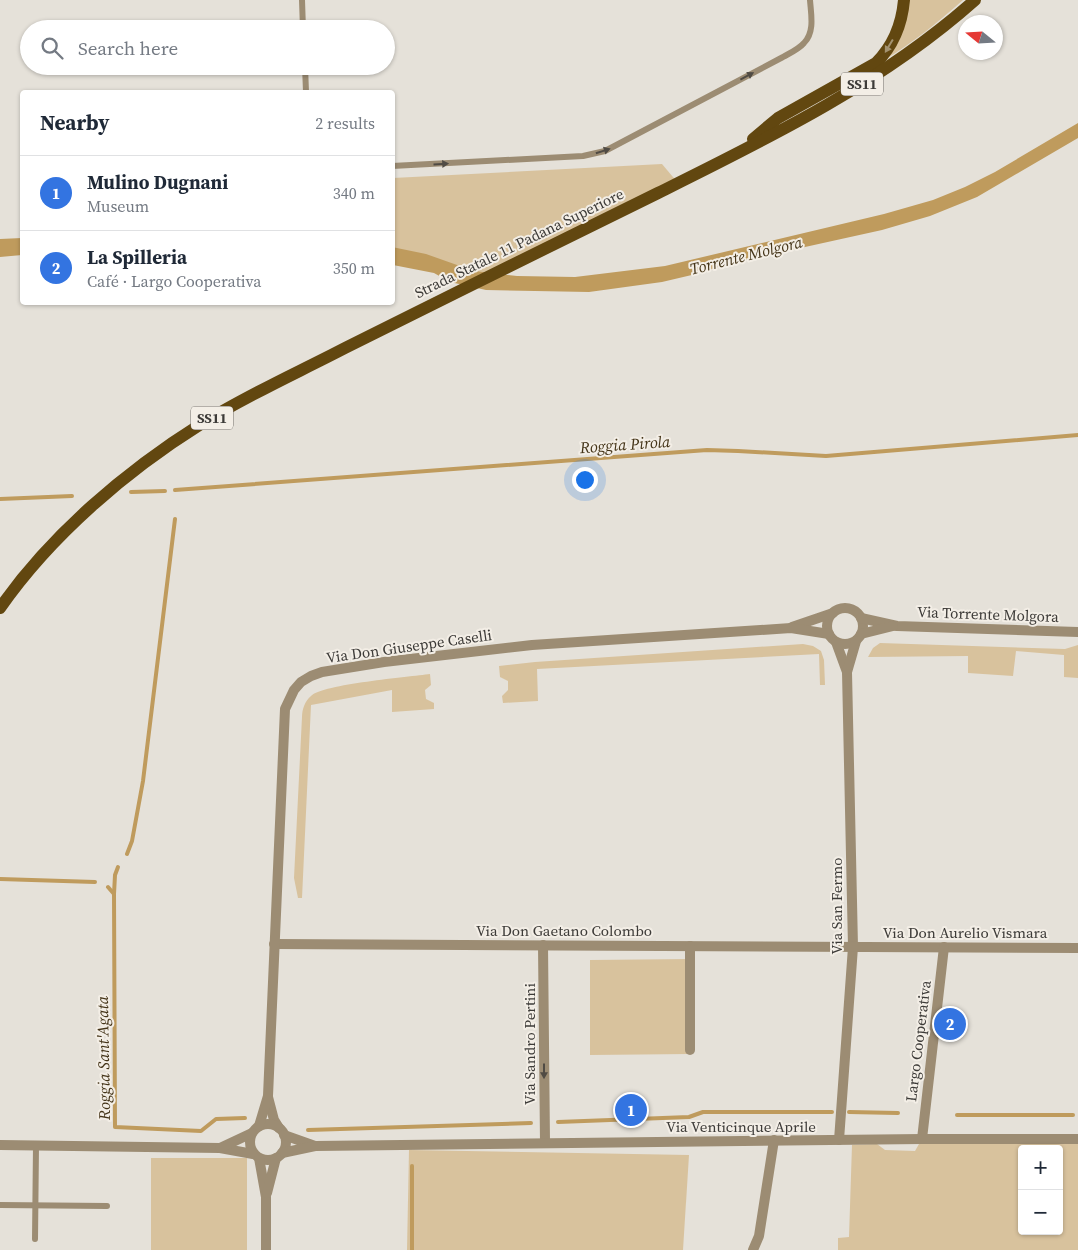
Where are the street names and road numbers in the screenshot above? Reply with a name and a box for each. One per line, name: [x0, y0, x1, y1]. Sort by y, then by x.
road number: SS11: [841, 72, 883, 96]
street label: Strada Statale 11 Padana Superiore: [411, 183, 627, 303]
road number: SS11: [191, 406, 233, 429]
street label: Via Torrente Molgora: [917, 601, 1060, 627]
street label: Via Don Giuseppe Caselli: [325, 624, 493, 668]
street label: Via San Fermo: [826, 858, 847, 954]
street label: Via Don Gaetano Colombo: [476, 920, 652, 941]
street label: Via Don Aurelio Vismara: [883, 922, 1048, 943]
street label: Largo Cooperativa: [900, 979, 936, 1103]
street label: Via Sandro Pertini: [519, 983, 540, 1105]
street label: Via Venticinque Aprile: [666, 1116, 816, 1137]

